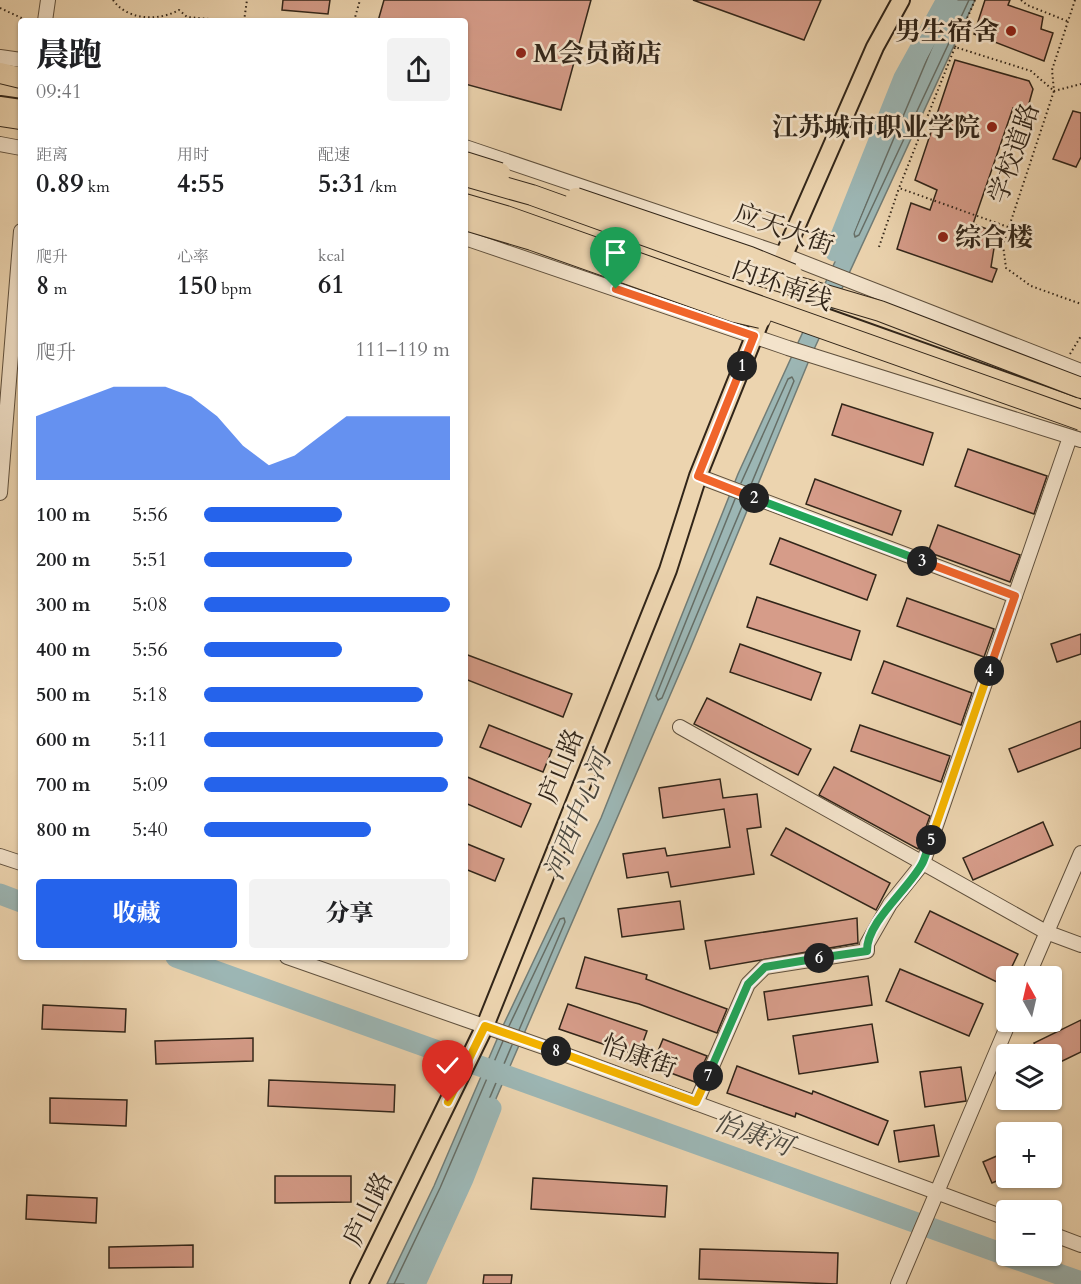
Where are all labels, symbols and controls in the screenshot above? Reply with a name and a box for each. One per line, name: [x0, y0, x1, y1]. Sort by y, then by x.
place label: 男生宿舍: [895, 14, 999, 49]
marker: 男生宿舍: [1004, 24, 1018, 38]
text: 晨跑: [36, 33, 102, 78]
place label: M会员商店: [533, 36, 662, 71]
button: share: [387, 38, 450, 101]
marker: M会员商店: [514, 46, 528, 60]
text: 09:41: [36, 78, 82, 105]
street label: 学校道路: [981, 98, 1047, 208]
place label: 江苏城市职业学院: [772, 110, 980, 145]
marker: 江苏城市职业学院: [985, 120, 999, 134]
text: 距离: [36, 144, 68, 166]
text: 用时: [177, 144, 209, 166]
text: 配速: [318, 144, 350, 166]
text: 0.89: [36, 166, 84, 201]
text: 4:55: [177, 166, 225, 201]
text: 5:31: [318, 166, 366, 201]
text: km: [84, 176, 110, 198]
text: /km: [366, 176, 397, 198]
street label: 应天大街: [729, 195, 839, 263]
place label: 综合楼: [955, 220, 1033, 255]
pin: [590, 227, 641, 289]
marker: 综合楼: [936, 230, 950, 244]
icon: arrive: [599, 236, 632, 269]
text: kcal: [318, 245, 345, 267]
text: 爬升: [36, 246, 68, 268]
text: 心率: [177, 246, 209, 268]
street label: 内环南线: [727, 252, 837, 318]
text: 61: [318, 267, 345, 302]
text: 8: [36, 268, 49, 303]
text: 150: [177, 268, 217, 303]
text: m: [49, 278, 67, 300]
text: bpm: [217, 278, 252, 300]
text: 111–119 m: [355, 336, 450, 363]
text: 爬升: [36, 339, 76, 366]
pin: 1: [727, 351, 757, 381]
text: 1: [738, 355, 746, 377]
pin: 2: [739, 483, 769, 513]
text: 2: [750, 487, 758, 509]
text: 100 m: [36, 501, 91, 528]
text: 5:56: [132, 501, 168, 528]
text: 200 m: [36, 546, 91, 573]
text: 5:51: [132, 546, 168, 573]
pin: 3: [907, 546, 937, 576]
text: 3: [918, 550, 926, 572]
text: 300 m: [36, 591, 91, 618]
text: 5:08: [132, 591, 168, 618]
text: 400 m: [36, 636, 91, 663]
text: 5:56: [132, 636, 168, 663]
pin: 4: [974, 656, 1004, 686]
text: 4: [985, 660, 993, 682]
text: 500 m: [36, 681, 91, 708]
text: 5:18: [132, 681, 168, 708]
street label: 庐山路: [530, 723, 592, 809]
text: 600 m: [36, 726, 91, 753]
text: 5:11: [132, 726, 168, 753]
water label: 河西中心河: [536, 742, 622, 886]
text: 700 m: [36, 771, 91, 798]
text: 5:09: [132, 771, 168, 798]
text: 800 m: [36, 816, 91, 843]
text: 5:40: [132, 816, 168, 843]
pin: 5: [916, 825, 946, 855]
text: 5: [927, 829, 935, 851]
button: 收藏: [36, 879, 237, 948]
button: 分享: [249, 879, 450, 948]
pin: 6: [804, 943, 834, 973]
text: 6: [815, 947, 823, 969]
north arrow: [996, 966, 1062, 1032]
map controls: [996, 966, 1062, 1266]
street label: 怡康街: [596, 1026, 682, 1086]
pin: 8: [541, 1036, 571, 1066]
pin: [422, 1040, 473, 1102]
text: 8: [552, 1040, 560, 1062]
button: layers: [996, 1044, 1062, 1110]
icon: check: [431, 1049, 464, 1082]
pin: 7: [693, 1061, 723, 1091]
text: 7: [704, 1065, 712, 1087]
water label: 怡康河: [709, 1103, 802, 1167]
button: +: [996, 1122, 1062, 1188]
street label: 庐山路: [335, 1166, 401, 1252]
button: −: [996, 1200, 1062, 1266]

